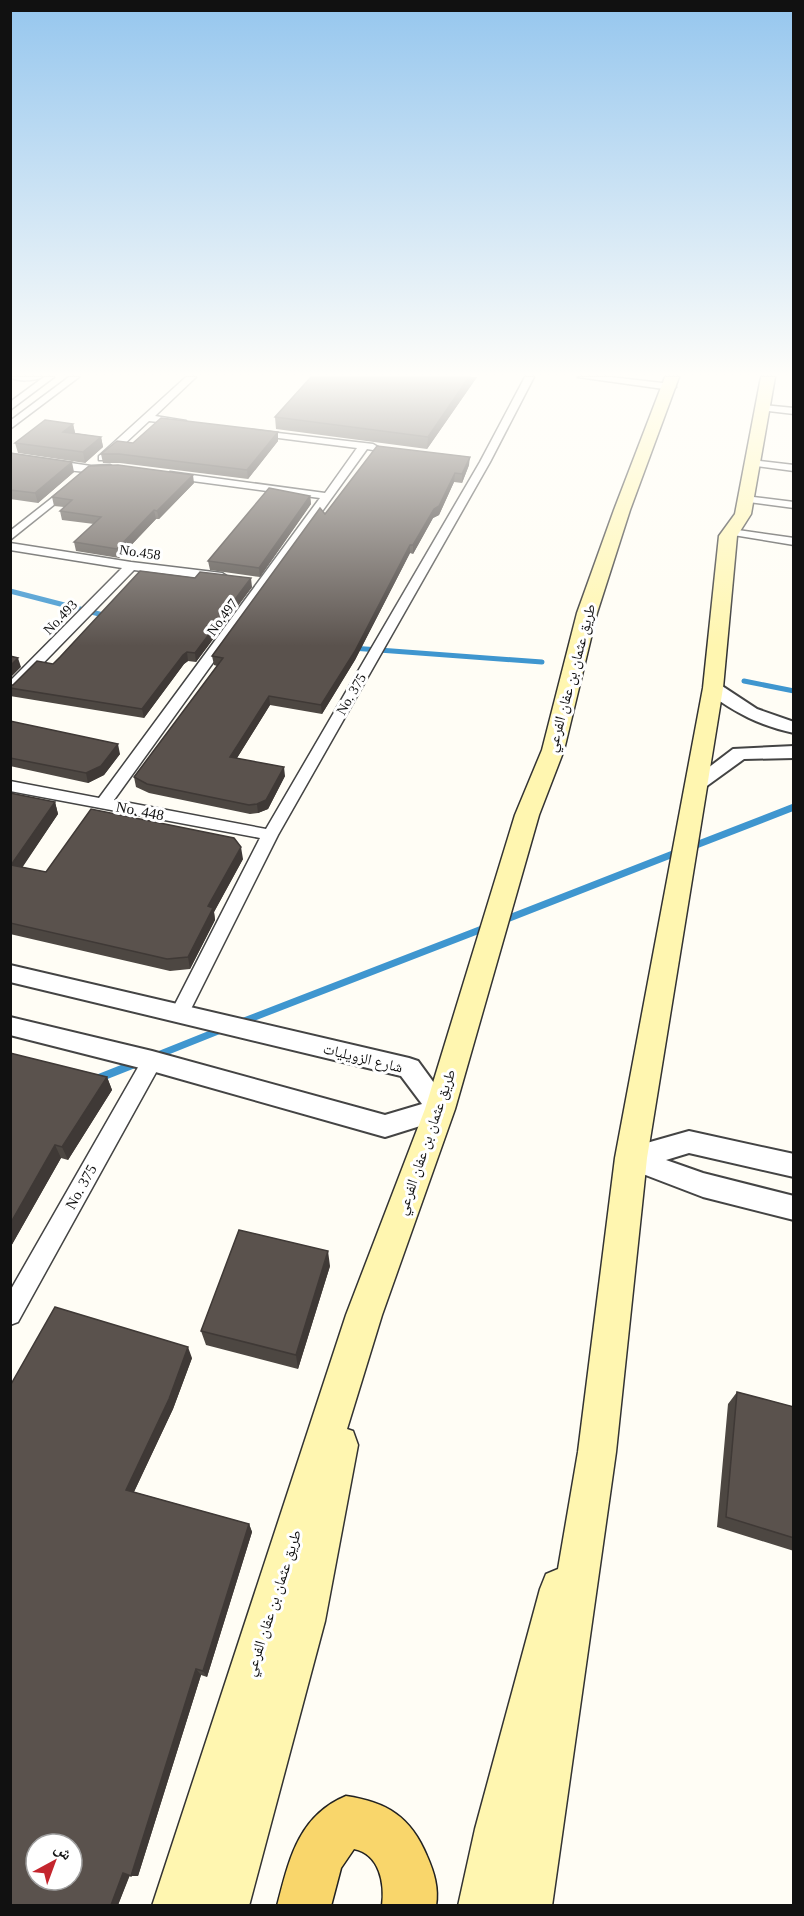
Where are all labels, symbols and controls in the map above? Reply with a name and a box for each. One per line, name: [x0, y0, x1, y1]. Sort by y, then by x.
street label: No.458: [118, 542, 162, 563]
street label: No.497: [204, 596, 241, 639]
street label: No.493: [41, 597, 80, 638]
street label: طريق عثمان بن عفان الفرعي: [543, 602, 602, 755]
street label: No. 375: [334, 671, 369, 718]
street label: No. 448: [115, 799, 165, 823]
street label: شارع الزويليات: [321, 1040, 405, 1078]
street label: طريق عثمان بن عفان الفرعي: [394, 1067, 462, 1218]
street label: No. 375: [62, 1162, 100, 1212]
street label: طريق عثمان بن عفان الفرعي: [242, 1528, 308, 1679]
north arrow: [24, 1832, 84, 1892]
text: ش: [51, 1839, 76, 1864]

